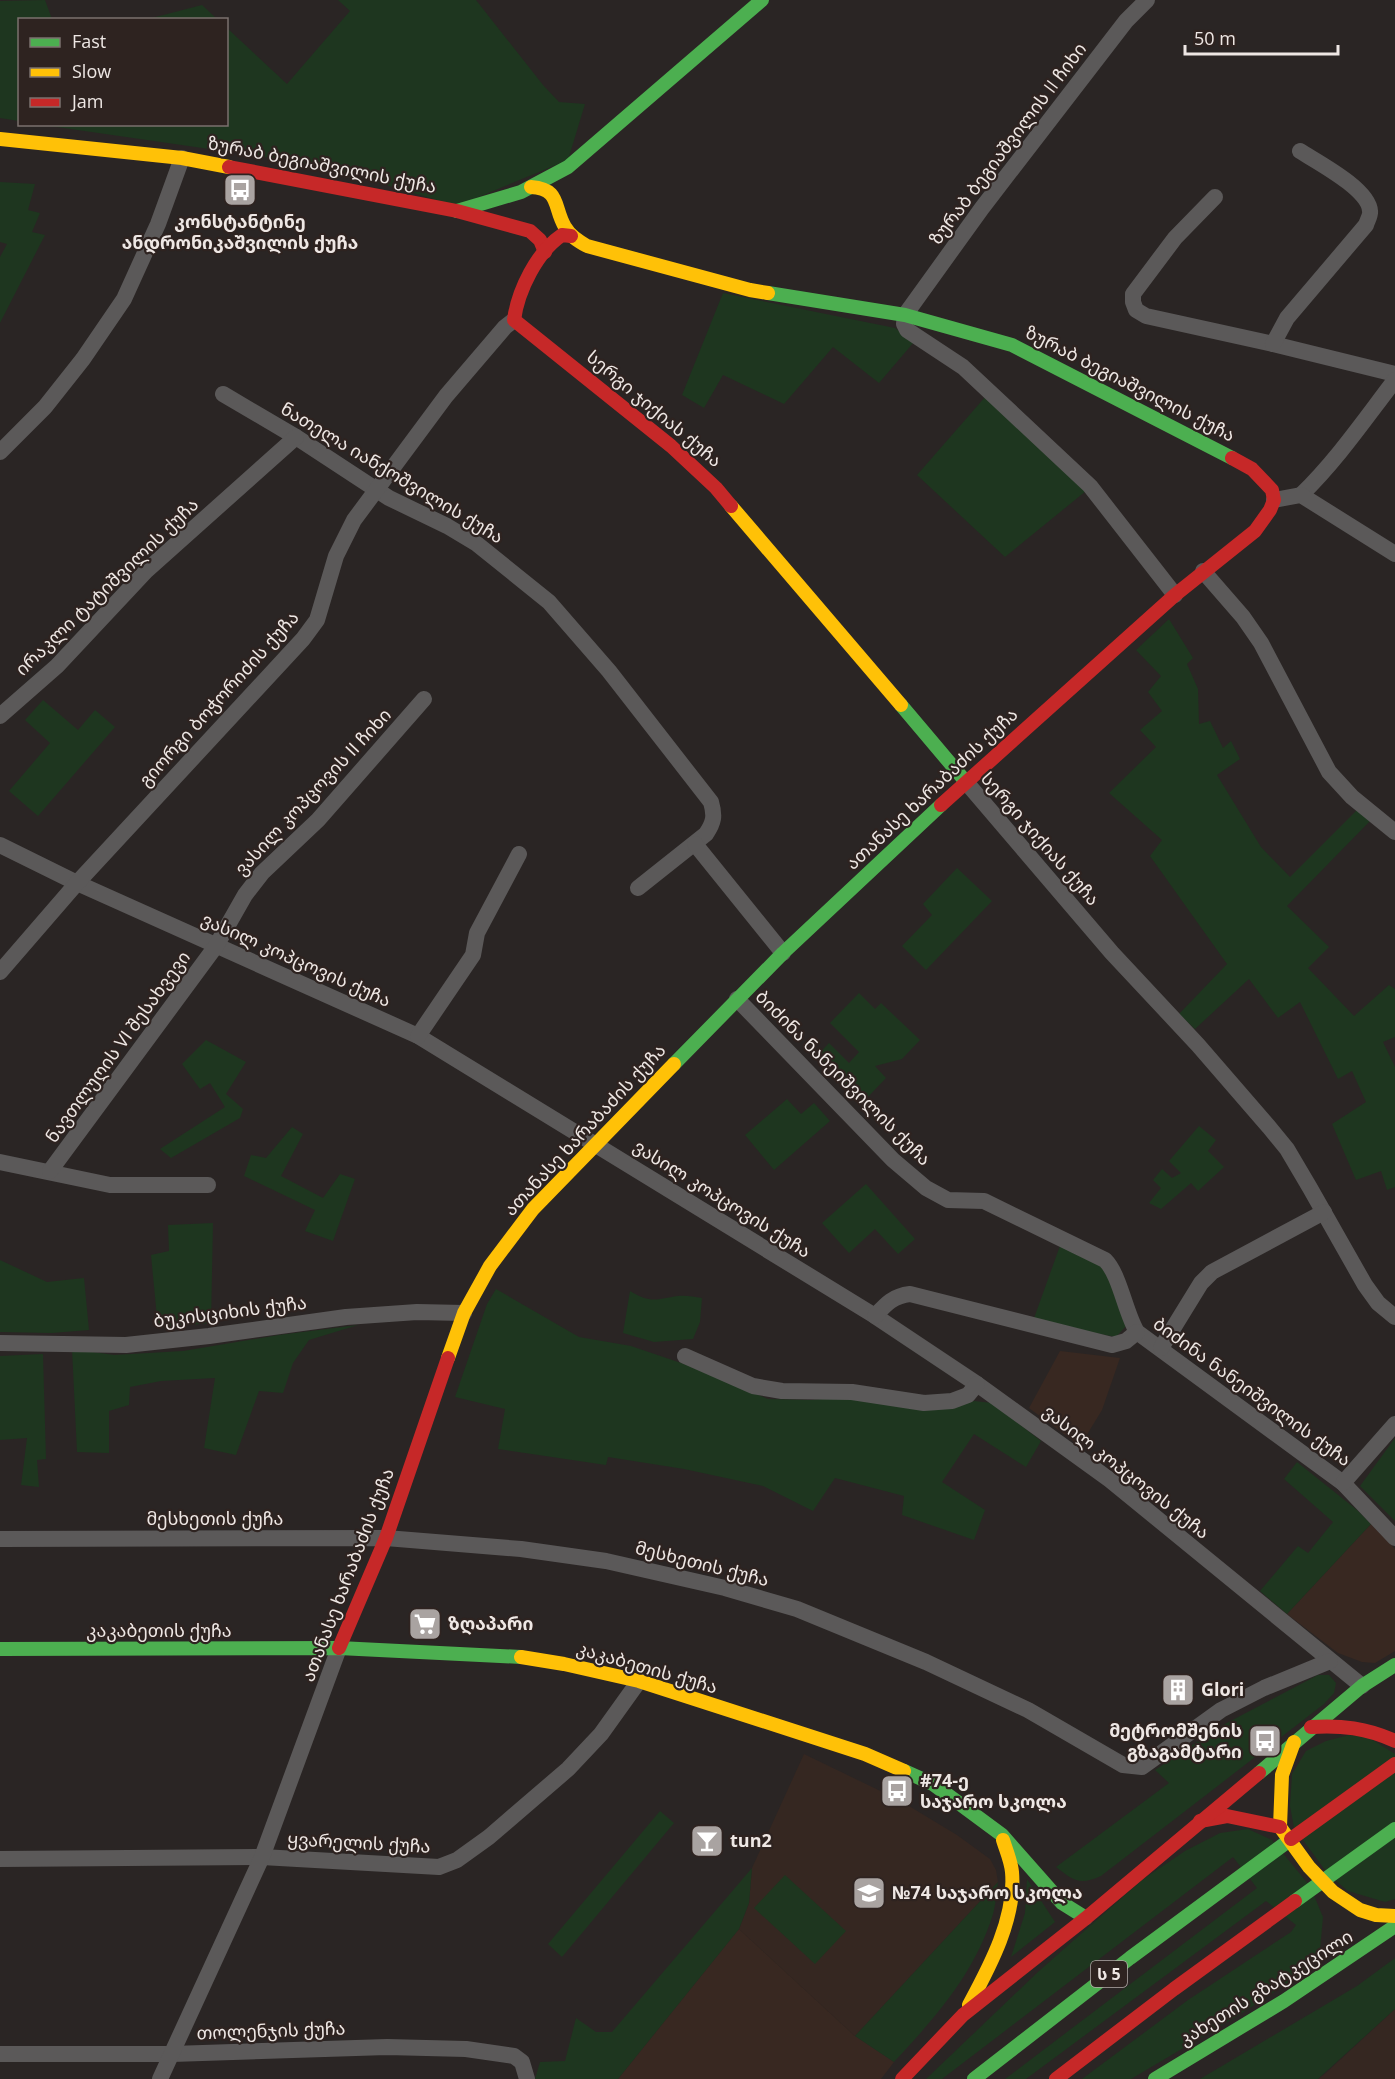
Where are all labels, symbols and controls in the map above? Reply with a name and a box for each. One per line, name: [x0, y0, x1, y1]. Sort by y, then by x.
legend: [18, 18, 228, 126]
scale bar: [1185, 18, 1338, 56]
text: 50 m: [1194, 26, 1236, 50]
text: Fast: [72, 29, 106, 53]
street label: ზურაბ ბეგიაშვილის II ჩიხი: [923, 37, 1091, 249]
text: Slow: [72, 59, 111, 83]
text: Jam: [70, 89, 104, 113]
street label: ზურაბ ბეგიაშვილის ქუჩა: [206, 130, 439, 198]
bus stop icon: კონსტანტინე ანდრონიკაშვილის ქუჩა: [222, 172, 258, 208]
place label: კონსტანტინე ანდრონიკაშვილის ქუჩა: [122, 209, 358, 254]
street label: ზურაბ ბეგიაშვილის ქუჩა: [1022, 320, 1239, 447]
street label: სერგი ჯიქიას ქუჩა: [582, 345, 727, 472]
street label: ნათელა იანქოშვილის ქუჩა: [277, 396, 508, 548]
street label: ირაკლი ტატიშვილის ქუჩა: [9, 492, 203, 680]
street label: გიორგი ბოჭორიძის ქუჩა: [133, 605, 304, 791]
street label: ათანასე ხარაბაძის ქუჩა: [840, 702, 1022, 874]
street label: ვასილ კოპცოვის II ჩიხი: [229, 703, 396, 880]
street label: სერგი ჯიქიას ქუჩა: [976, 767, 1105, 910]
street label: ვასილ კოპცოვის ქუჩა: [198, 906, 395, 1012]
street label: ნავთლუღის VI შესახვევი: [39, 946, 195, 1147]
street label: ბიძინა ნანეიშვილის ქუჩა: [751, 984, 937, 1170]
street label: ათანასე ხარაბაძის ქუჩა: [498, 1038, 670, 1220]
street label: ვასილ კოპცოვის ქუჩა: [629, 1134, 816, 1263]
street label: ბუკისციხის ქუჩა: [152, 1290, 308, 1332]
street label: ბიძინა ნანეიშვილის ქუჩა: [1149, 1311, 1356, 1471]
street label: ვასილ კოპცოვის ქუჩა: [1038, 1399, 1215, 1544]
street label: ათანასე ხარაბაძის ქუჩა: [295, 1464, 399, 1685]
street label: მესხეთის ქუჩა: [147, 1506, 283, 1530]
street label: მესხეთის ქუჩა: [633, 1535, 772, 1591]
supermarket icon: ზღაპარი: [407, 1606, 443, 1642]
place label: ზღაპარი: [448, 1611, 534, 1635]
street label: კაკაბეთის ქუჩა: [86, 1618, 232, 1642]
street label: კაკაბეთის ქუჩა: [574, 1635, 720, 1699]
building icon: Glori: [1160, 1672, 1196, 1708]
place label: Glori: [1201, 1677, 1244, 1701]
place label: მეტრომშენის გზაგამტარი: [1109, 1718, 1242, 1763]
bus stop icon: მეტრომშენის გზაგამტარი: [1247, 1723, 1283, 1759]
place label: #74-ე საჯარო სკოლა: [920, 1768, 1067, 1813]
bus stop icon: #74-ე საჯარო სკოლა: [879, 1773, 915, 1809]
bar icon: tun2: [689, 1823, 725, 1859]
street label: ყვარელის ქუჩა: [287, 1826, 431, 1858]
place label: tun2: [730, 1828, 772, 1852]
school or university icon: №74 საჯარო სკოლა: [851, 1875, 887, 1911]
place label: №74 საჯარო სკოლა: [892, 1880, 1082, 1904]
street label: კახეთის გზატკეცილი: [1174, 1924, 1357, 2051]
road number: ს 5: [1091, 1961, 1127, 1987]
street label: თოლენჯის ქუჩა: [196, 2015, 346, 2045]

